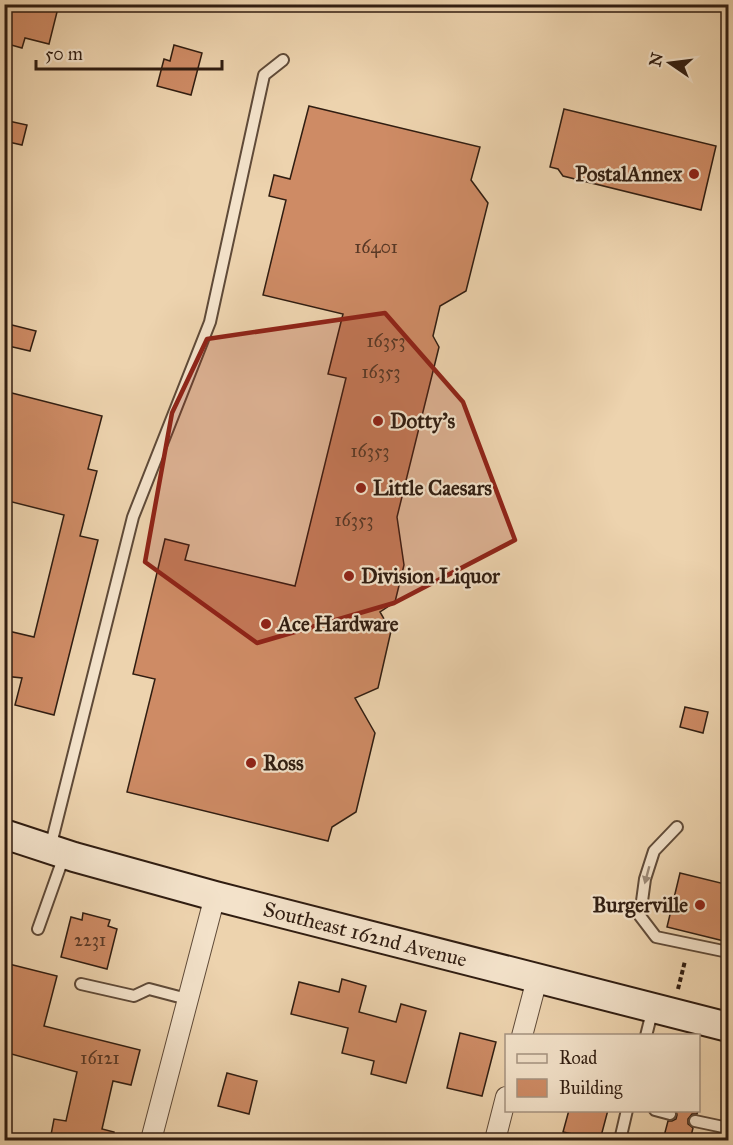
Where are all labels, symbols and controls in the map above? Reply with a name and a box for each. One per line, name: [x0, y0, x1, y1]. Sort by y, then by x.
scale bar: [36, 33, 222, 71]
north arrow: [640, 33, 700, 93]
text: 50 m: [45, 43, 83, 65]
text: N: [645, 50, 667, 68]
place label: PostalAnnex: [575, 161, 683, 187]
marker: PostalAnnex: [687, 167, 701, 181]
house number: 16401: [354, 236, 398, 258]
house number: 16353: [366, 330, 406, 352]
house number: 16353: [361, 361, 401, 383]
place label: Dotty's: [390, 408, 456, 434]
marker: Dotty's: [371, 414, 385, 428]
house number: 16353: [350, 440, 390, 462]
place label: Little Caesars: [373, 475, 492, 501]
marker: Little Caesars: [354, 481, 368, 495]
house number: 16353: [334, 509, 374, 531]
place label: Division Liquor: [361, 563, 501, 589]
marker: Division Liquor: [342, 569, 356, 583]
place label: Ace Hardware: [276, 611, 399, 637]
marker: Ace Hardware: [259, 617, 273, 631]
place label: Ross: [263, 750, 304, 776]
marker: Ross: [244, 756, 258, 770]
one-way arrow: [642, 867, 651, 885]
place label: Burgerville: [592, 892, 688, 918]
street label: Southeast 162nd Avenue: [261, 896, 470, 973]
marker: Burgerville: [693, 898, 707, 912]
house number: 2231: [74, 929, 106, 951]
legend: [505, 1034, 700, 1112]
house number: 16121: [80, 1047, 120, 1069]
text: Road: [559, 1047, 597, 1069]
text: Building: [559, 1077, 623, 1100]

